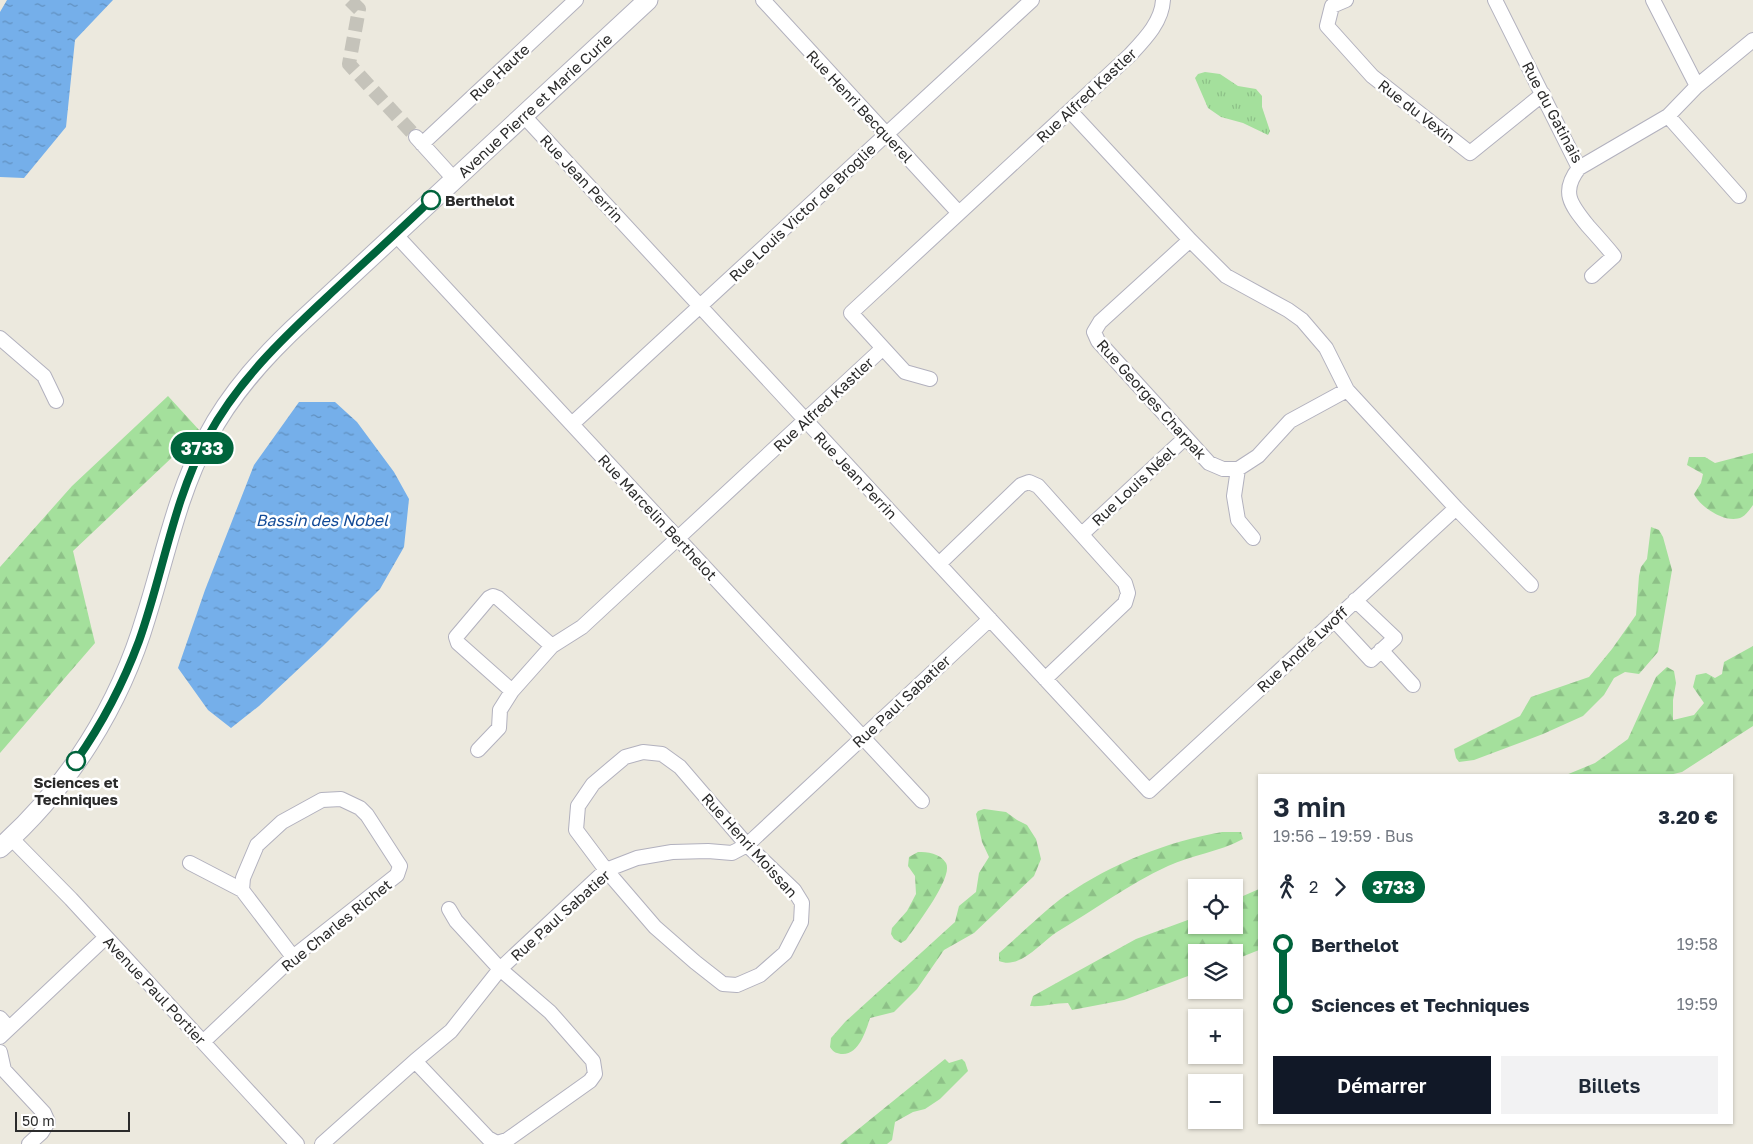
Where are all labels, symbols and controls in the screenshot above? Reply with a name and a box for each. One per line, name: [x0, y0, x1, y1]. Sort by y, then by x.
street label: Avenue Pierre et Marie Curie: [454, 29, 616, 181]
street label: Rue Haute: [465, 40, 533, 104]
street label: Rue Alfred Kastler: [1032, 44, 1140, 146]
street label: Rue Henri Becquerel: [803, 46, 917, 166]
street label: Rue du Gatinais: [1519, 58, 1587, 166]
street label: Rue du Vexin: [1375, 75, 1459, 147]
street label: Rue Jean Perrin: [537, 130, 627, 226]
street label: Rue Louis Victor de Broglie: [725, 139, 879, 285]
marker: Berthelot: [421, 190, 441, 210]
place label: Berthelot: [445, 191, 514, 209]
street label: Rue Georges Charpak: [1093, 335, 1211, 463]
street label: Rue Alfred Kastler: [769, 353, 877, 455]
street label: Rue Jean Perrin: [811, 427, 901, 523]
line badge: 3733: [167, 432, 237, 464]
text: 3733: [181, 437, 223, 459]
street label: Rue Louis Néel: [1088, 443, 1178, 529]
street label: Rue Marcelin Berthelot: [595, 450, 721, 584]
water label: Bassin des Nobel: [256, 510, 389, 530]
street label: Rue André Lwoff: [1253, 602, 1352, 696]
street label: Rue Paul Sabatier: [848, 651, 954, 751]
marker: Sciences et Techniques: [66, 751, 86, 771]
place label: Sciences et Techniques: [33, 773, 119, 808]
street label: Rue Henri Moissan: [699, 789, 801, 901]
text: 3 min: [1273, 790, 1346, 823]
text: 3.20 €: [1658, 805, 1718, 828]
text: 19:56 – 19:59 · Bus: [1273, 826, 1414, 846]
street label: Rue Paul Sabatier: [507, 866, 613, 964]
icon: walk: [1273, 873, 1301, 901]
icon: forward: [1326, 873, 1354, 901]
street label: Rue Charles Richet: [277, 875, 395, 975]
text: 3733: [1372, 876, 1415, 898]
text: 2: [1309, 877, 1318, 897]
map controls: [1188, 879, 1243, 1129]
button: locate: [1188, 879, 1243, 934]
street label: Avenue Paul Portier: [100, 932, 210, 1048]
text: Berthelot: [1311, 933, 1399, 956]
text: 19:58: [1677, 934, 1718, 954]
button: layers: [1188, 944, 1243, 999]
text: Sciences et Techniques: [1311, 993, 1530, 1016]
text: 19:59: [1677, 994, 1718, 1014]
button: +: [1188, 1009, 1243, 1064]
button: Démarrer: [1273, 1056, 1491, 1114]
button: Billets: [1501, 1056, 1718, 1114]
button: −: [1188, 1074, 1243, 1129]
scale bar: [15, 1109, 130, 1132]
text: 50 m: [22, 1112, 55, 1129]

